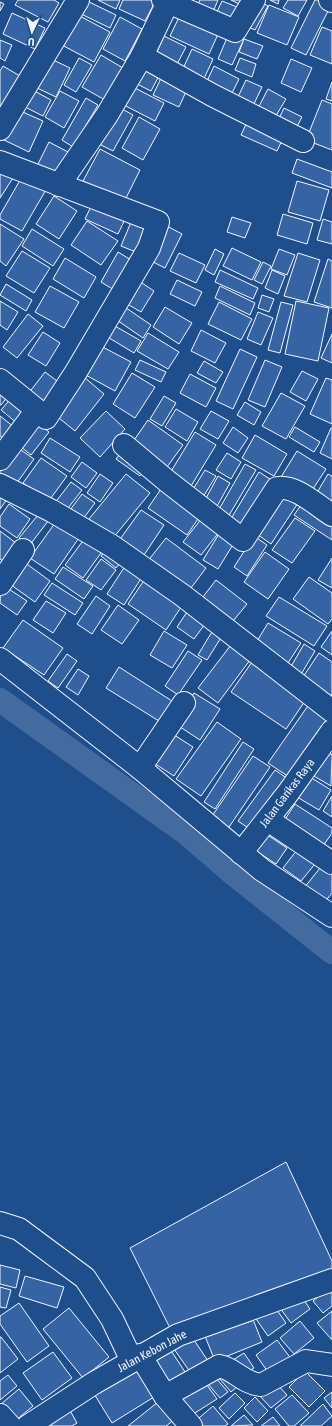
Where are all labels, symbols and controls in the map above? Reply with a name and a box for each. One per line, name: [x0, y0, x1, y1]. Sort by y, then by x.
north arrow: [12, 12, 52, 52]
text: U: [28, 36, 35, 48]
street label: Jalan Garikas Raya: [257, 756, 317, 830]
street label: Jalan Kebon Jahe: [115, 1327, 189, 1375]

